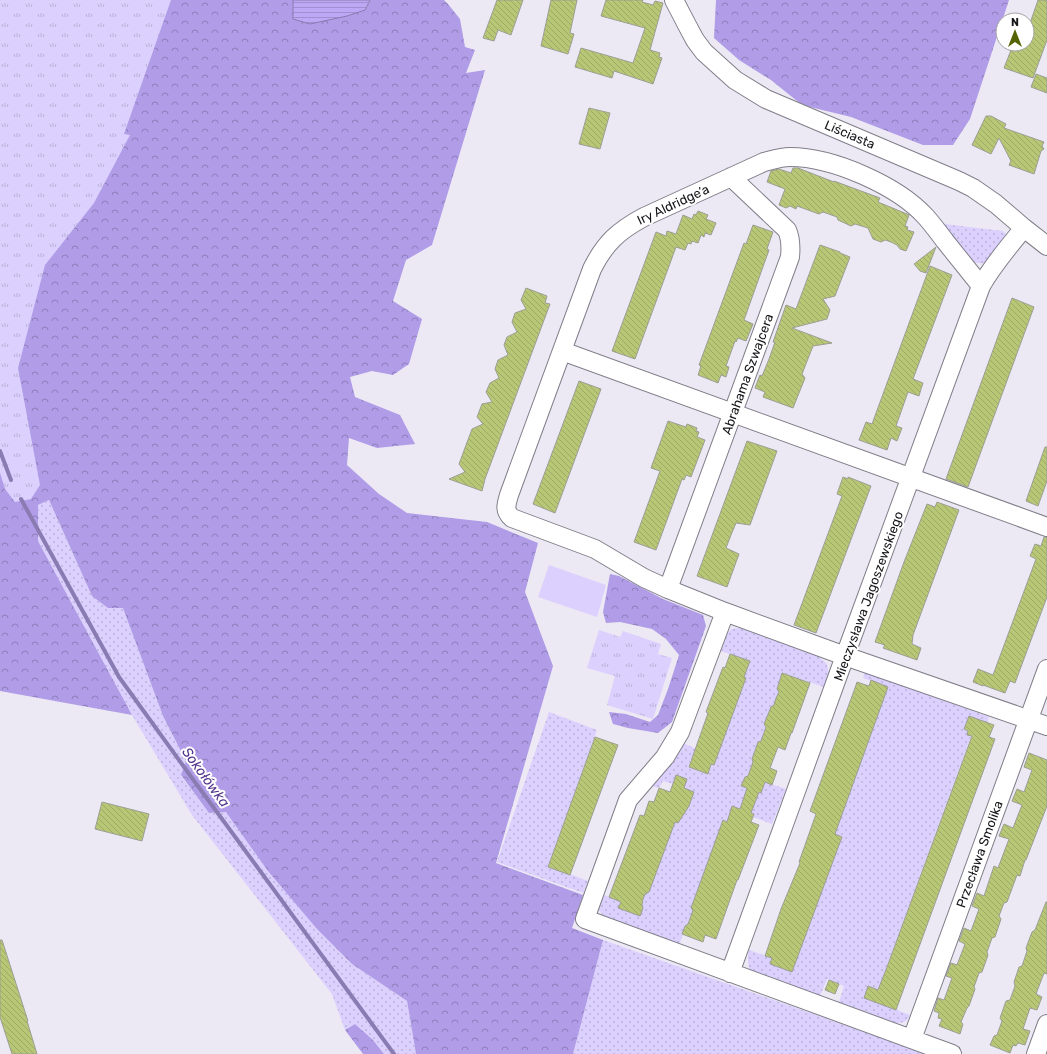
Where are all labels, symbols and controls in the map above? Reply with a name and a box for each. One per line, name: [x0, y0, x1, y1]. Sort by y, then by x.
north arrow: [995, 12, 1035, 52]
text: N: [1011, 16, 1019, 29]
street label: Liściasta: [822, 117, 877, 152]
street label: Iry Aldridge’a: [635, 181, 712, 229]
street label: Abrahama Szwajcera: [719, 312, 776, 437]
street label: Mieczysława Jagoszewskiego: [831, 509, 907, 683]
water label: Sokołówka: [178, 744, 233, 811]
street label: Przecława Smolika: [953, 799, 1006, 910]

